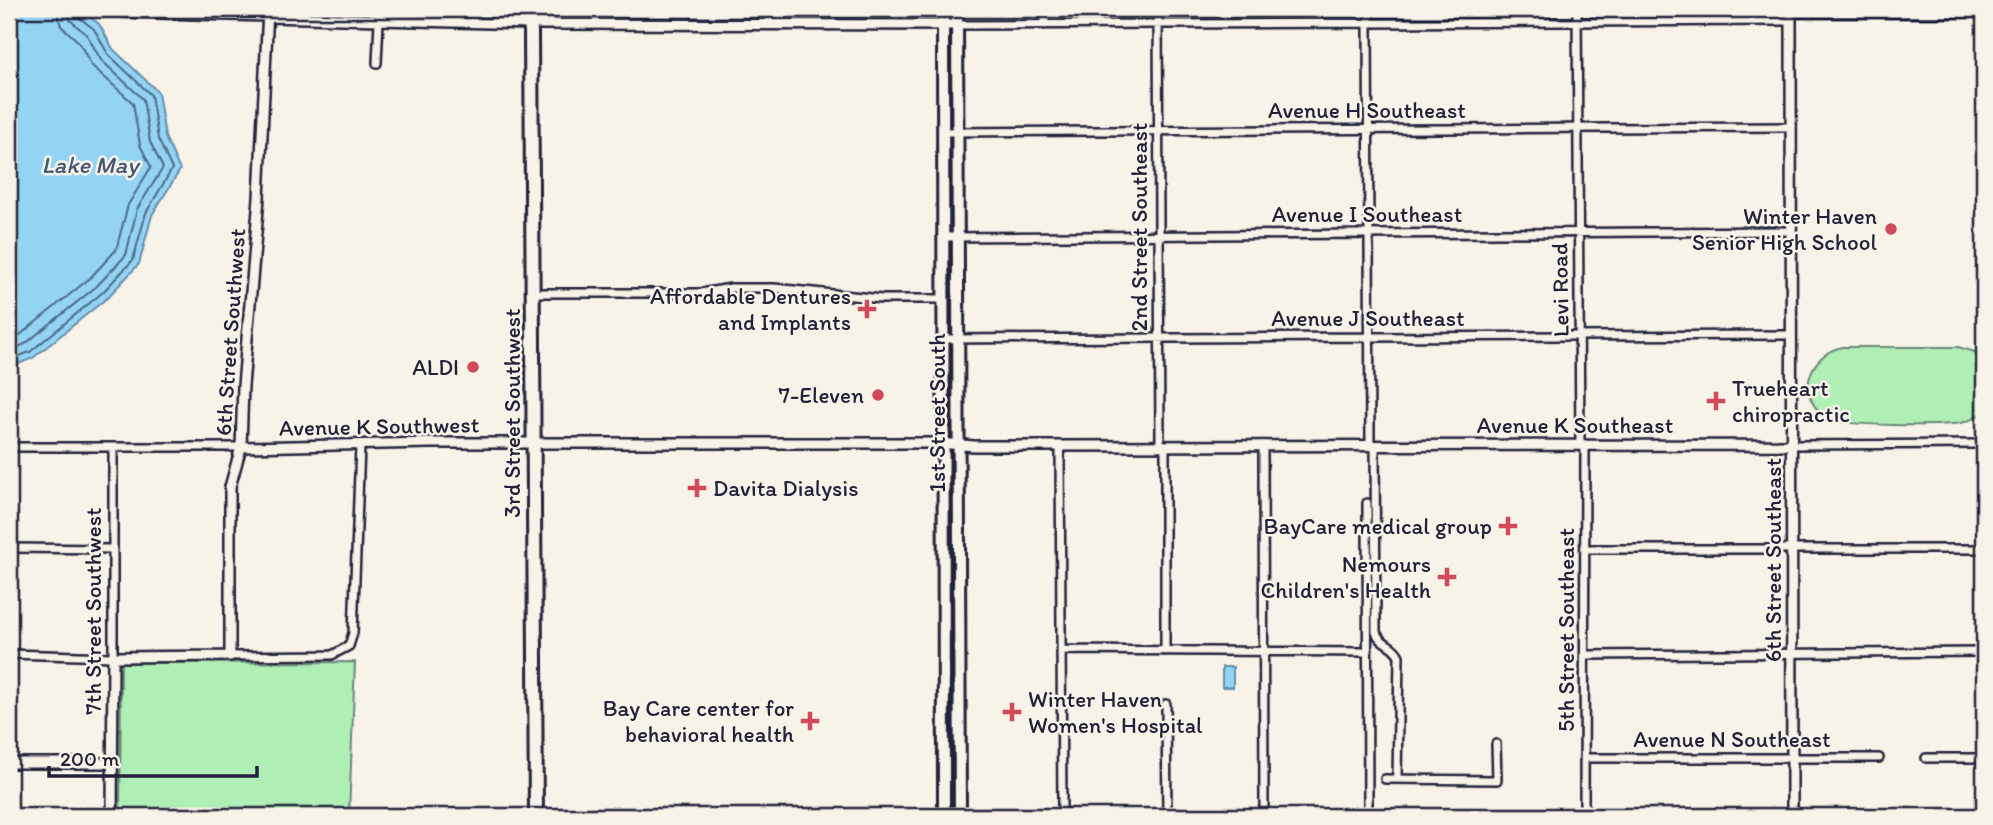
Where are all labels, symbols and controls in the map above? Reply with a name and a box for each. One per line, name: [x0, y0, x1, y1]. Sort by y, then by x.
street label: Avenue H Southeast: [1268, 96, 1466, 124]
street label: 2nd Street Southeast: [1125, 122, 1153, 332]
water label: Lake May: [42, 150, 141, 179]
street label: Avenue I Southeast: [1272, 200, 1462, 228]
place label: Winter Haven Senior High School: [1692, 202, 1877, 256]
marker: Winter Haven Senior High School: [1883, 221, 1899, 237]
street label: 6th Street Southwest: [209, 227, 251, 437]
street label: Levi Road: [1545, 242, 1575, 338]
place label: Affordable Dentures and Implants: [650, 282, 851, 336]
marker: Affordable Dentures and Implants: [857, 299, 877, 319]
street label: Avenue J Southeast: [1271, 304, 1465, 332]
street label: 3rd Street Southwest: [498, 308, 526, 518]
street label: 1st Street South: [923, 333, 951, 493]
place label: ALDI: [412, 353, 459, 381]
marker: ALDI: [465, 359, 481, 375]
place label: Trueheart chiropractic: [1732, 374, 1850, 428]
place label: 7-Eleven: [779, 381, 864, 409]
marker: 7-Eleven: [870, 387, 886, 403]
marker: Trueheart chiropractic: [1706, 391, 1726, 411]
street label: Avenue K Southwest: [279, 410, 480, 442]
street label: Avenue K Southeast: [1477, 411, 1673, 439]
street label: 6th Street Southeast: [1759, 458, 1787, 662]
place label: Davita Dialysis: [713, 474, 859, 502]
marker: Davita Dialysis: [687, 478, 707, 498]
street label: 7th Street Southwest: [79, 507, 107, 715]
place label: BayCare medical group: [1264, 512, 1492, 540]
marker: BayCare medical group: [1498, 516, 1518, 536]
street label: 5th Street Southeast: [1552, 528, 1580, 732]
place label: Nemours Children's Health: [1260, 550, 1431, 604]
marker: Nemours Children's Health: [1437, 567, 1457, 587]
place label: Winter Haven Women's Hospital: [1028, 685, 1203, 739]
place label: Bay Care center for behavioral health: [603, 694, 794, 748]
marker: Winter Haven Women's Hospital: [1002, 702, 1022, 722]
marker: Bay Care center for behavioral health: [800, 711, 820, 731]
street label: Avenue N Southeast: [1633, 725, 1831, 753]
scale bar: [49, 734, 257, 778]
text: 200 m: [60, 746, 120, 771]

